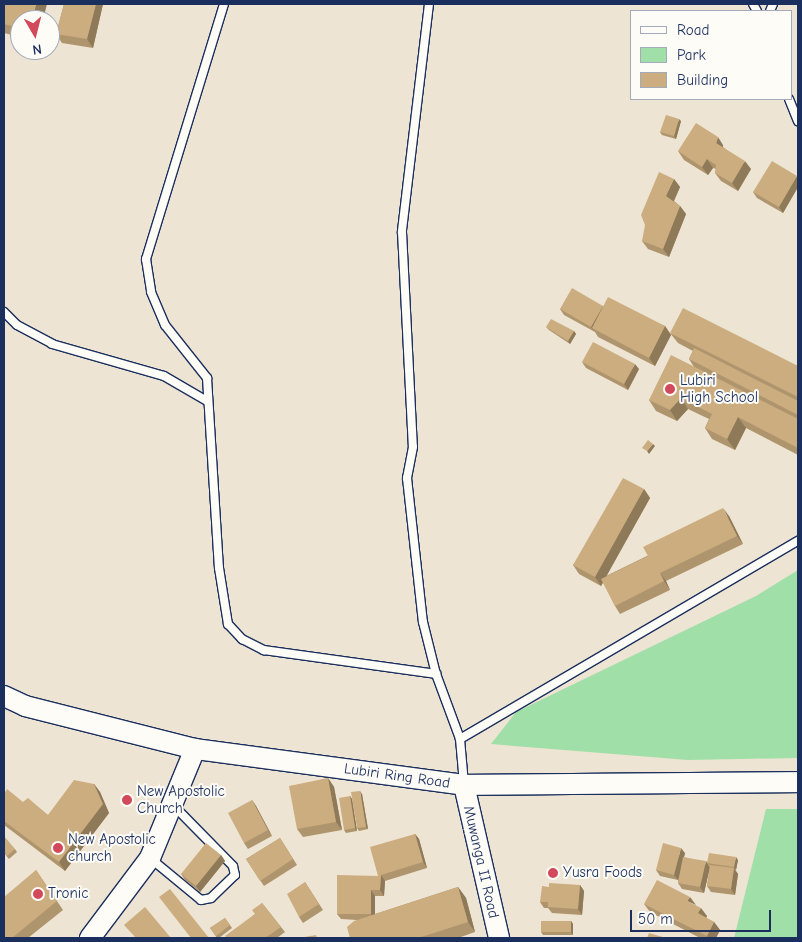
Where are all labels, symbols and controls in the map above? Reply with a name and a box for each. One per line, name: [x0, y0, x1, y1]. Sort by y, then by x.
north arrow: [10, 10, 60, 60]
legend: [630, 10, 792, 100]
text: Road: [677, 21, 709, 39]
text: N: [31, 40, 43, 58]
text: Park: [677, 46, 706, 64]
text: Building: [677, 71, 728, 89]
place label: Lubiri High School: [680, 371, 758, 406]
marker: Lubiri High School: [664, 383, 676, 395]
street label: Lubiri Ring Road: [343, 760, 451, 792]
place label: New Apostolic Church: [137, 782, 225, 817]
marker: New Apostolic Church: [121, 794, 133, 806]
street label: Muwanga II Road: [459, 804, 503, 920]
place label: New Apostolic church: [68, 830, 156, 865]
marker: New Apostolic church: [52, 842, 64, 854]
place label: Yusra Foods: [563, 864, 642, 882]
marker: Yusra Foods: [547, 867, 559, 879]
place label: Tronic: [48, 885, 88, 903]
marker: Tronic: [32, 888, 44, 900]
scale bar: [632, 900, 773, 932]
text: 50 m: [638, 910, 673, 928]

